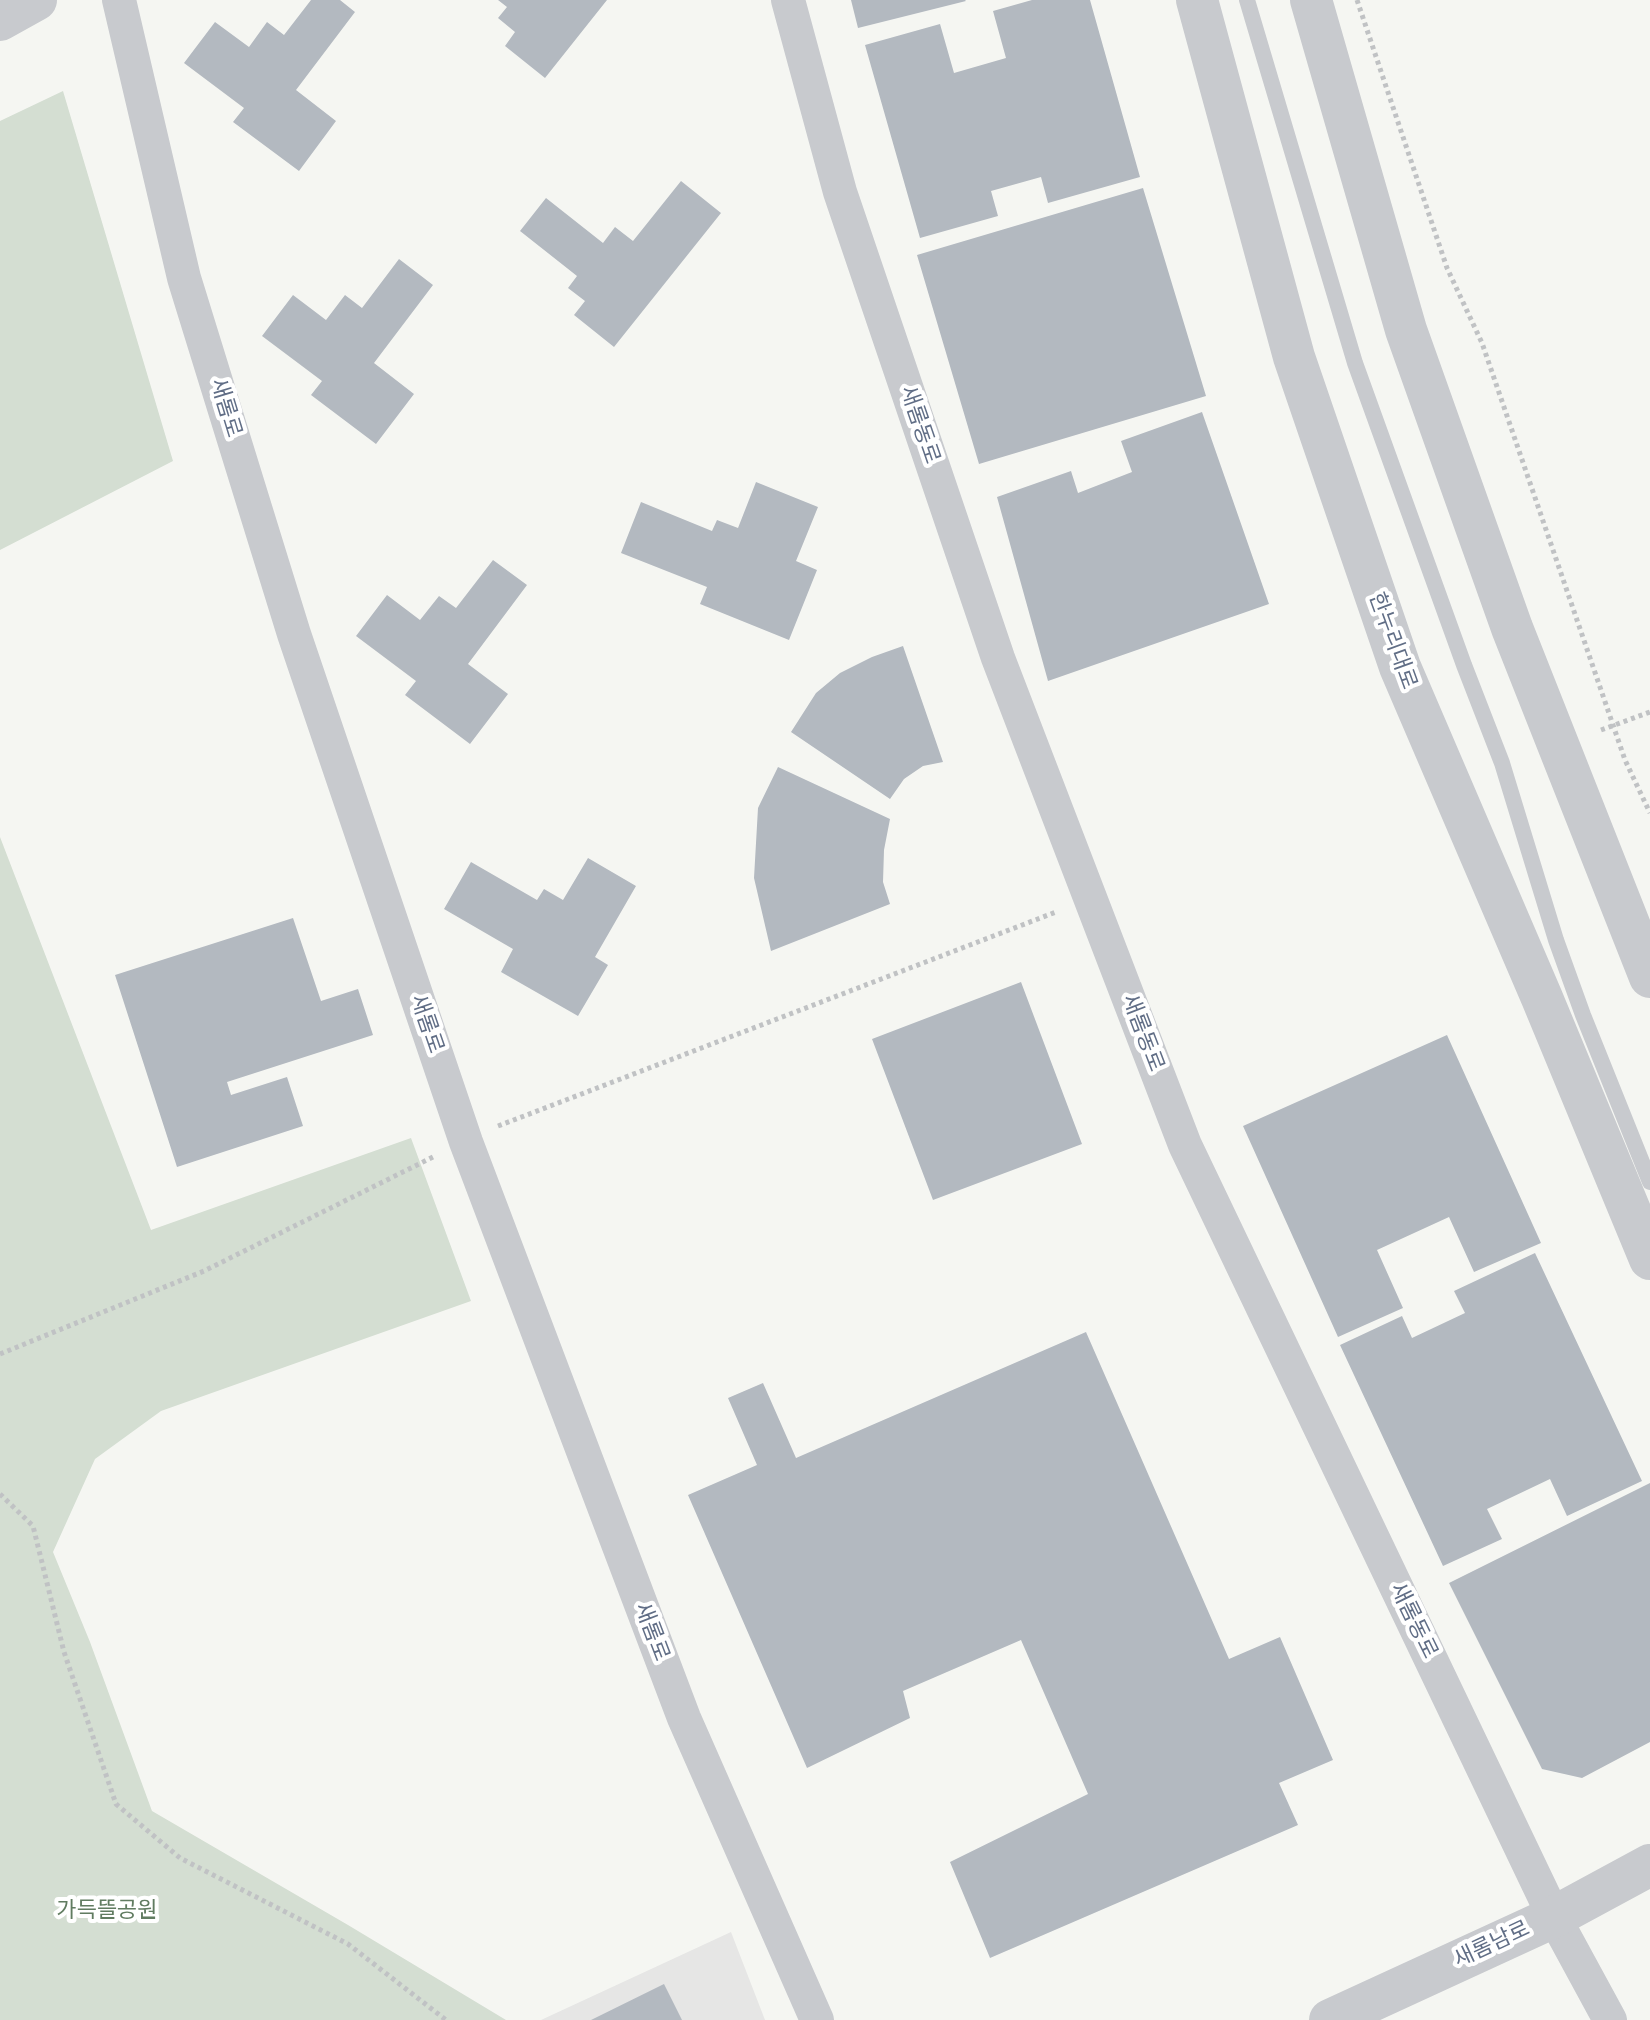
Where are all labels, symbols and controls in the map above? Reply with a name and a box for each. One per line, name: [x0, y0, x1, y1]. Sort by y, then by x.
street label: 새롬로: [204, 375, 246, 441]
street label: 새롬동로: [893, 382, 945, 468]
street label: 한누리대로: [1362, 589, 1422, 693]
street label: 새롬동로: [1115, 990, 1169, 1076]
street label: 새롬로: [404, 991, 448, 1057]
street label: 새롬동로: [1383, 1579, 1443, 1663]
street label: 새롬로: [628, 1599, 674, 1665]
park label: 가득뜰공원: [56, 1898, 158, 1924]
street label: 새롬남로: [1450, 1916, 1534, 1974]

